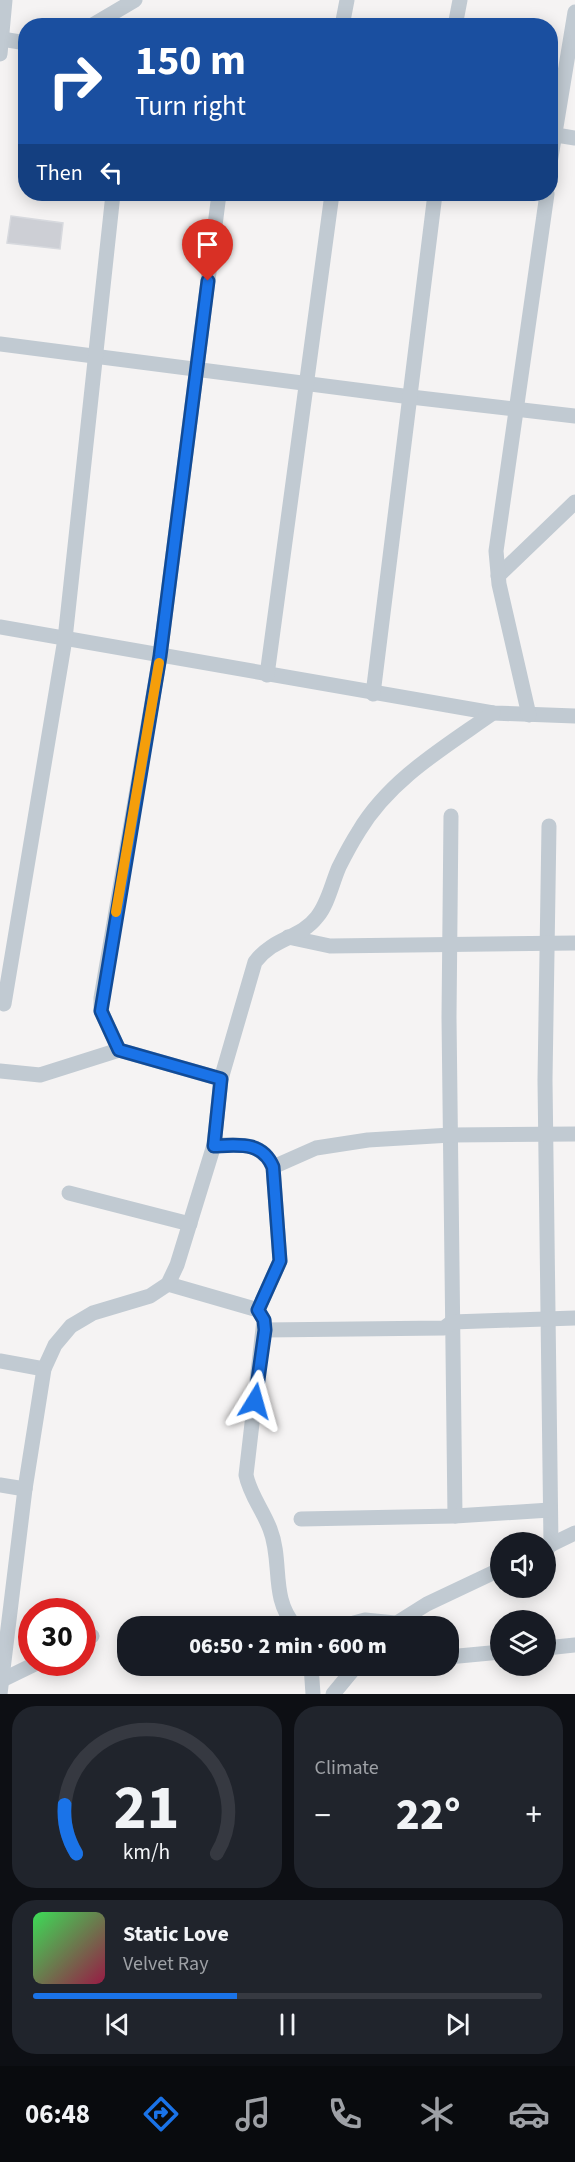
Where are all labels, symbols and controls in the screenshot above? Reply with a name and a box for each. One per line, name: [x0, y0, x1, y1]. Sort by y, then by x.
text: 150 m: [135, 31, 246, 91]
icon: right: [36, 42, 114, 120]
text: Turn right: [135, 87, 246, 126]
icon: left: [95, 156, 128, 189]
text: Then: [36, 157, 83, 189]
pin: [182, 219, 233, 281]
icon: arrive: [191, 228, 224, 261]
position arrow: [223, 1369, 287, 1433]
map controls: [490, 1532, 556, 1676]
button: sound: [490, 1532, 556, 1598]
speed limit sign: 30: [18, 1598, 96, 1676]
button: layers: [490, 1610, 556, 1676]
text: 06:50 · 2 min · 600 m: [189, 1630, 387, 1662]
text: Climate: [315, 1754, 379, 1782]
text: 21: [114, 1764, 180, 1853]
text: 22°: [396, 1783, 461, 1847]
text: −: [315, 1792, 331, 1839]
text: +: [526, 1792, 542, 1839]
text: km/h: [123, 1837, 171, 1868]
text: Static Love: [123, 1918, 229, 1950]
text: Velvet Ray: [123, 1950, 209, 1978]
icon: previous: [101, 2008, 134, 2041]
icon: pause: [271, 2008, 304, 2041]
icon: next: [441, 2008, 474, 2041]
icon: directions: [140, 2093, 182, 2135]
icon: music: [232, 2093, 274, 2135]
icon: phone: [324, 2093, 366, 2135]
icon: climate: [416, 2093, 458, 2135]
icon: car: [508, 2093, 550, 2135]
text: 06:48: [25, 2095, 90, 2134]

